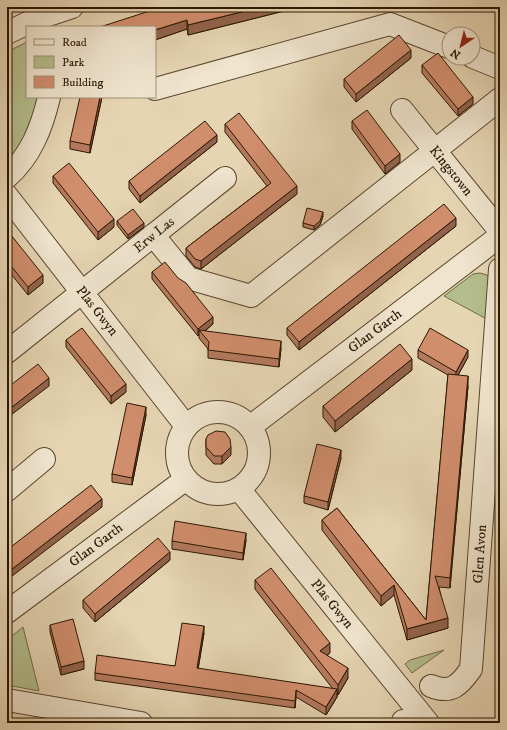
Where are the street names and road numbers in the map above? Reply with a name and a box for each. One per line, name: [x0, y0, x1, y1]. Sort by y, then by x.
street label: Kingstown: [425, 142, 477, 200]
street label: Erw Las: [130, 213, 179, 257]
street label: Plas Gwyn: [72, 282, 123, 340]
street label: Glan Garth: [344, 304, 406, 357]
street label: Glan Garth: [65, 518, 127, 571]
street label: Glen Avon: [469, 523, 491, 584]
street label: Plas Gwyn: [307, 576, 358, 633]

